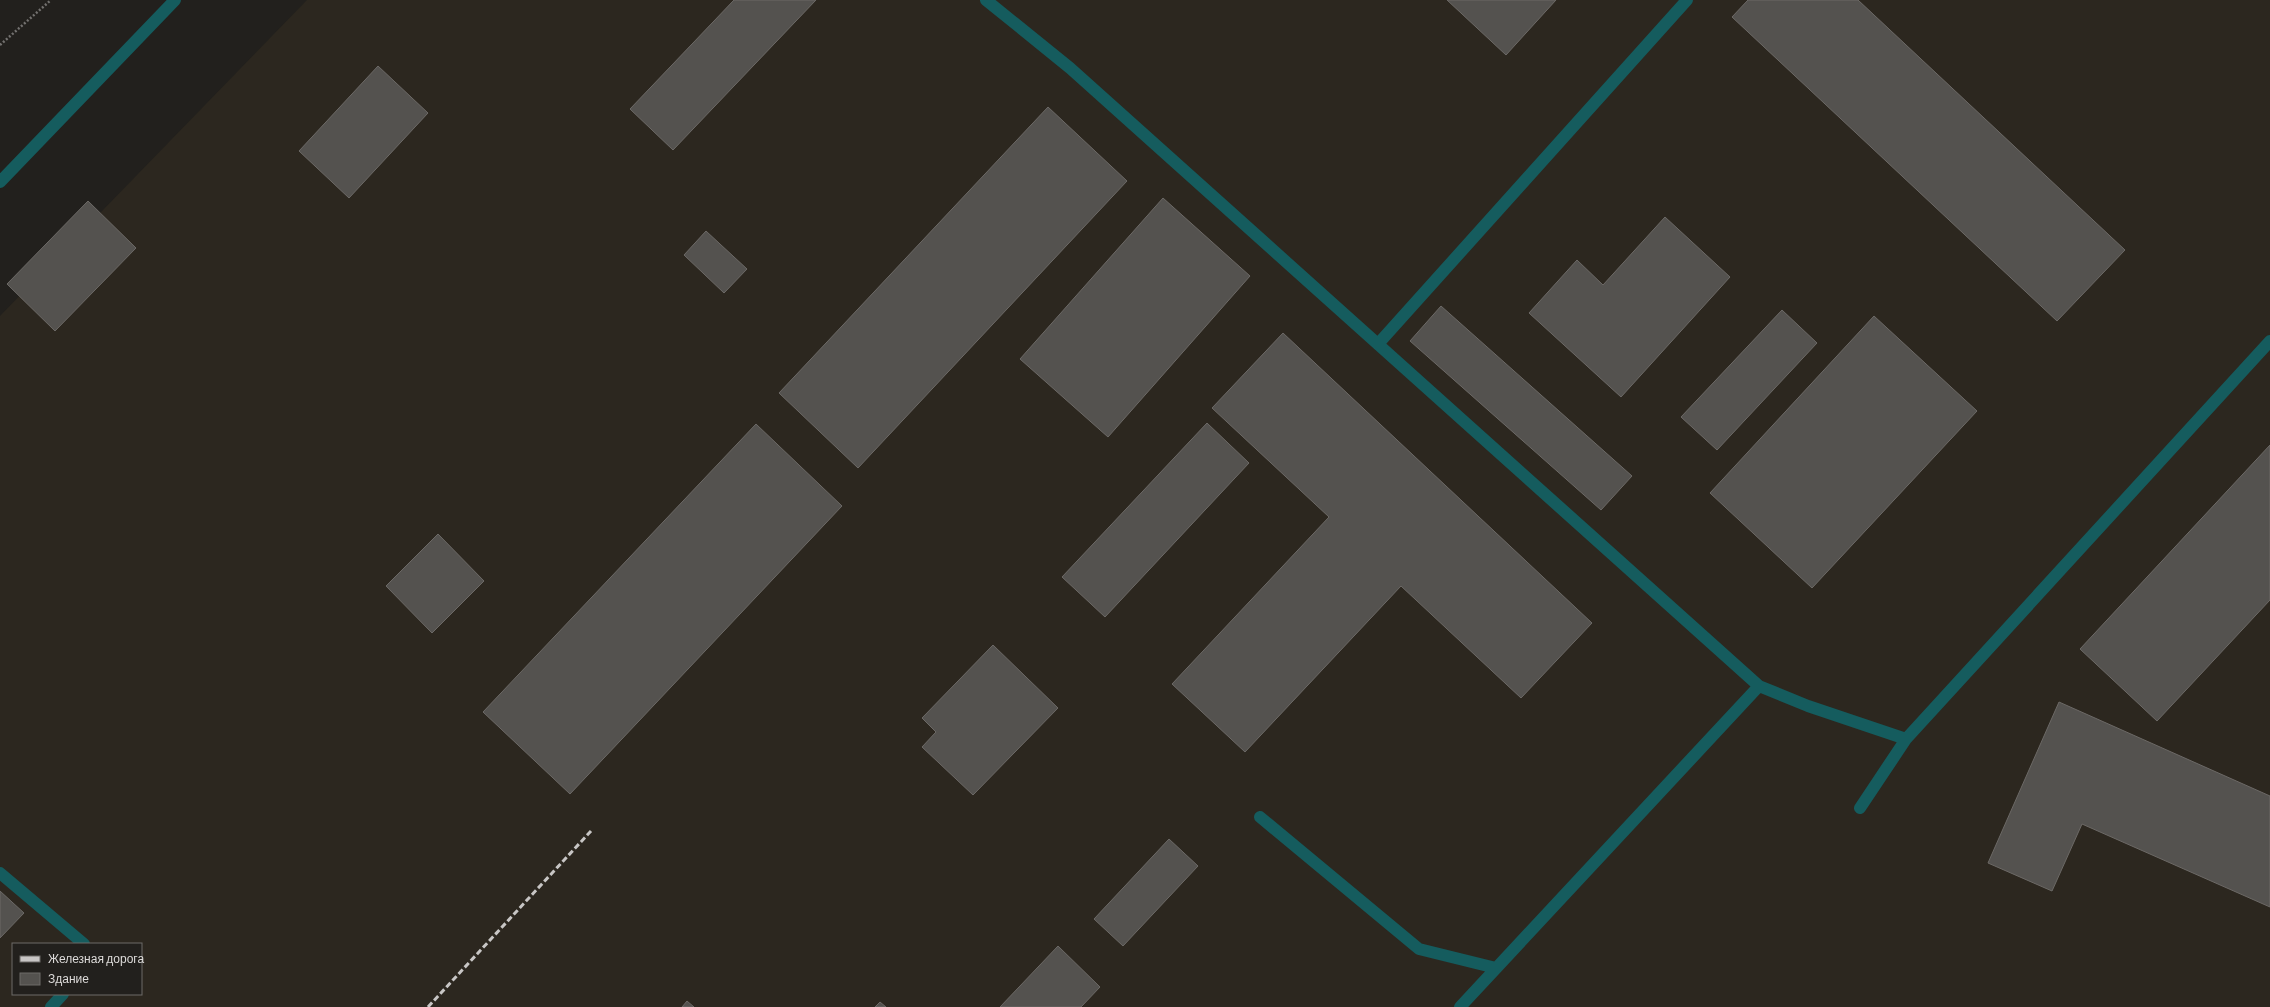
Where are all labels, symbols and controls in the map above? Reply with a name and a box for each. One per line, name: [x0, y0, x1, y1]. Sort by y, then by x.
legend: [12, 943, 142, 995]
text: Железная дорога: [48, 951, 144, 966]
text: Здание: [48, 971, 89, 986]

